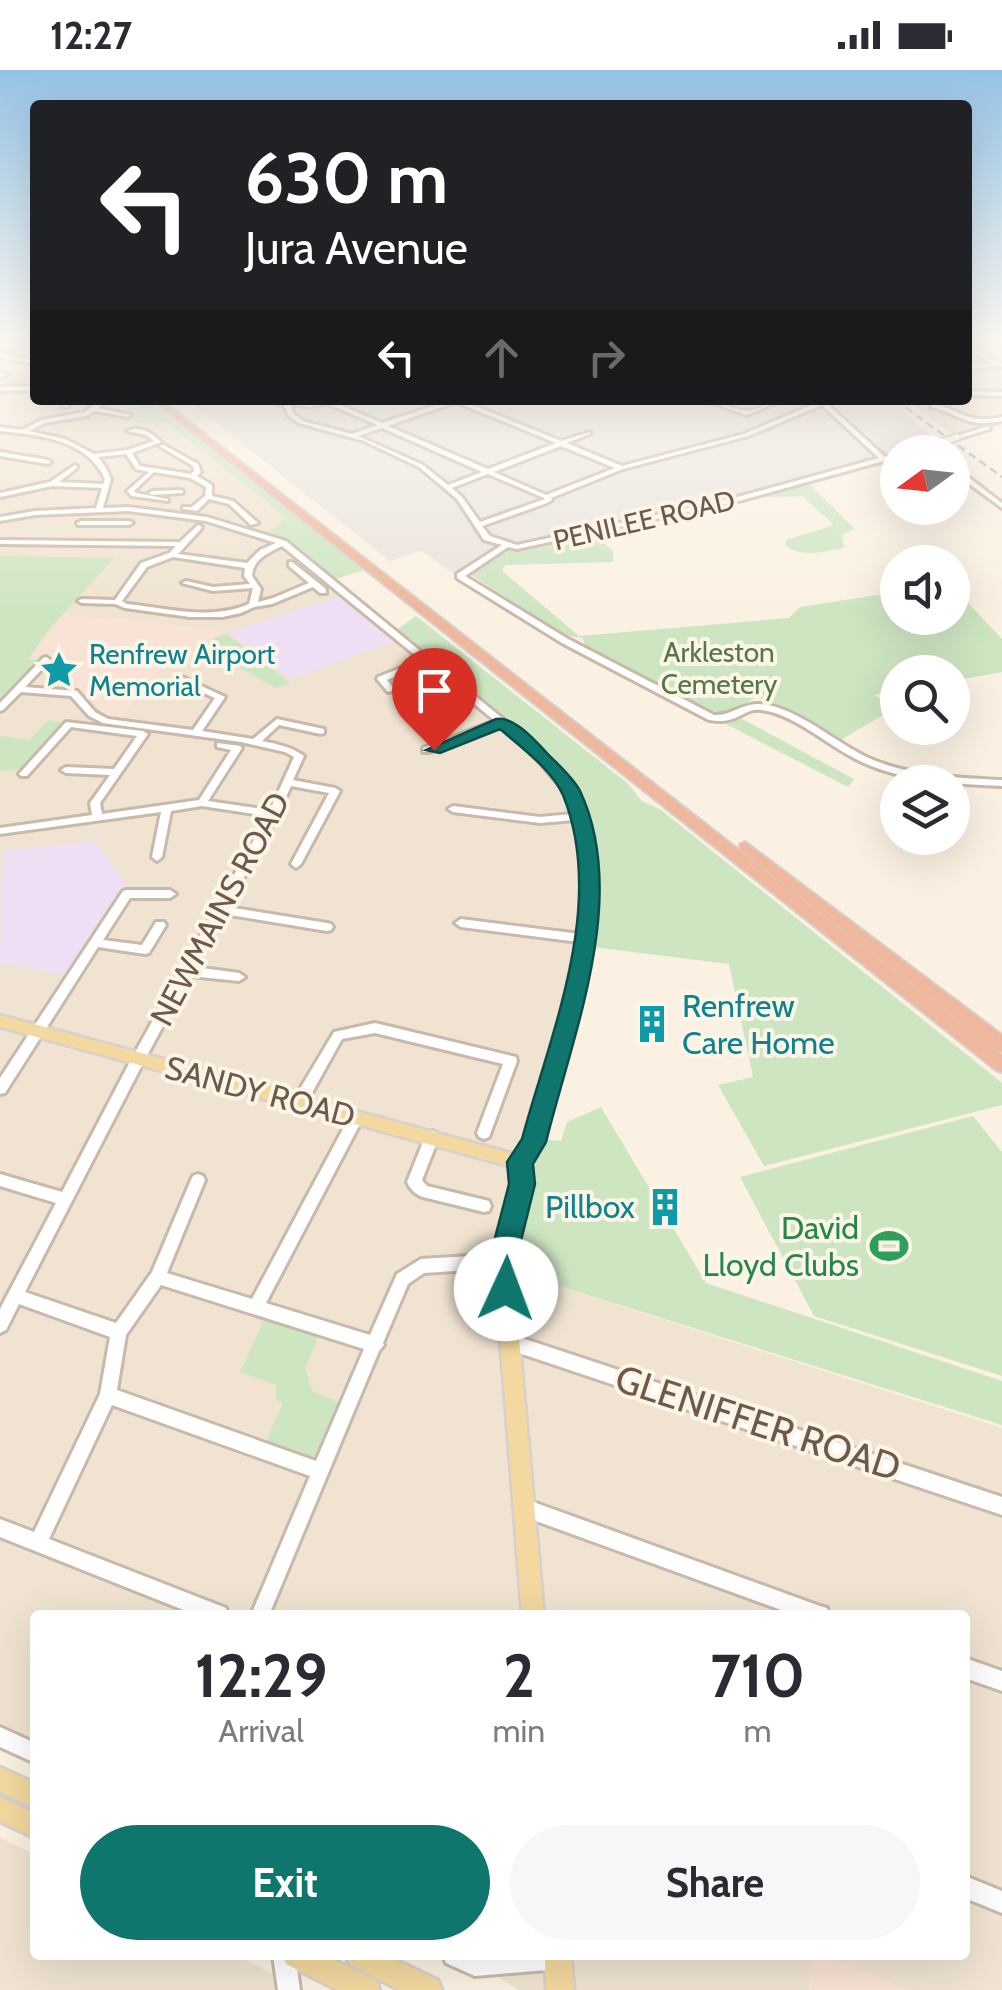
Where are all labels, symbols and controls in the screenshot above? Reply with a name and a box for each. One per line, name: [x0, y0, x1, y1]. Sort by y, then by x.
text: 12:27: [50, 12, 132, 59]
text: 630 m: [245, 135, 448, 221]
icon: left: [80, 140, 210, 270]
text: Jura Avenue: [245, 221, 468, 275]
icon: left: [369, 330, 424, 385]
icon: ahead: [474, 330, 529, 385]
icon: right: [579, 330, 634, 385]
north arrow: [880, 435, 970, 525]
map controls: [880, 435, 970, 855]
street label: PENILEE ROAD: [550, 483, 738, 557]
button: sound: [880, 545, 970, 635]
park label: Arkleston Cemetery: [661, 635, 777, 701]
place label: Renfrew Airport Memorial: [89, 637, 275, 703]
pin: [392, 648, 477, 751]
place icon: Renfrew Airport Memorial: [38, 649, 80, 691]
button: search: [880, 655, 970, 745]
icon: arrive: [407, 663, 462, 718]
button: layers: [880, 765, 970, 855]
street label: NEWMAINS ROAD: [142, 785, 298, 1032]
place label: Renfrew Care Home: [682, 986, 835, 1062]
building icon: Renfrew Care Home: [631, 1003, 673, 1045]
street label: SANDY ROAD: [161, 1047, 359, 1136]
building icon: Pillbox: [644, 1186, 686, 1228]
place label: Pillbox: [545, 1187, 635, 1226]
place label: David Lloyd Clubs: [702, 1208, 859, 1284]
sports icon: David Lloyd Clubs: [868, 1225, 910, 1267]
position arrow: [454, 1237, 558, 1341]
street label: GLENIFFER ROAD: [610, 1354, 907, 1491]
text: 12:29: [195, 1639, 328, 1712]
text: 2: [503, 1639, 535, 1712]
text: 710: [710, 1639, 805, 1712]
text: Arrival: [219, 1711, 304, 1750]
text: min: [492, 1711, 545, 1750]
text: m: [744, 1711, 772, 1750]
button: Exit: [80, 1825, 490, 1940]
button: Share: [510, 1825, 920, 1940]

